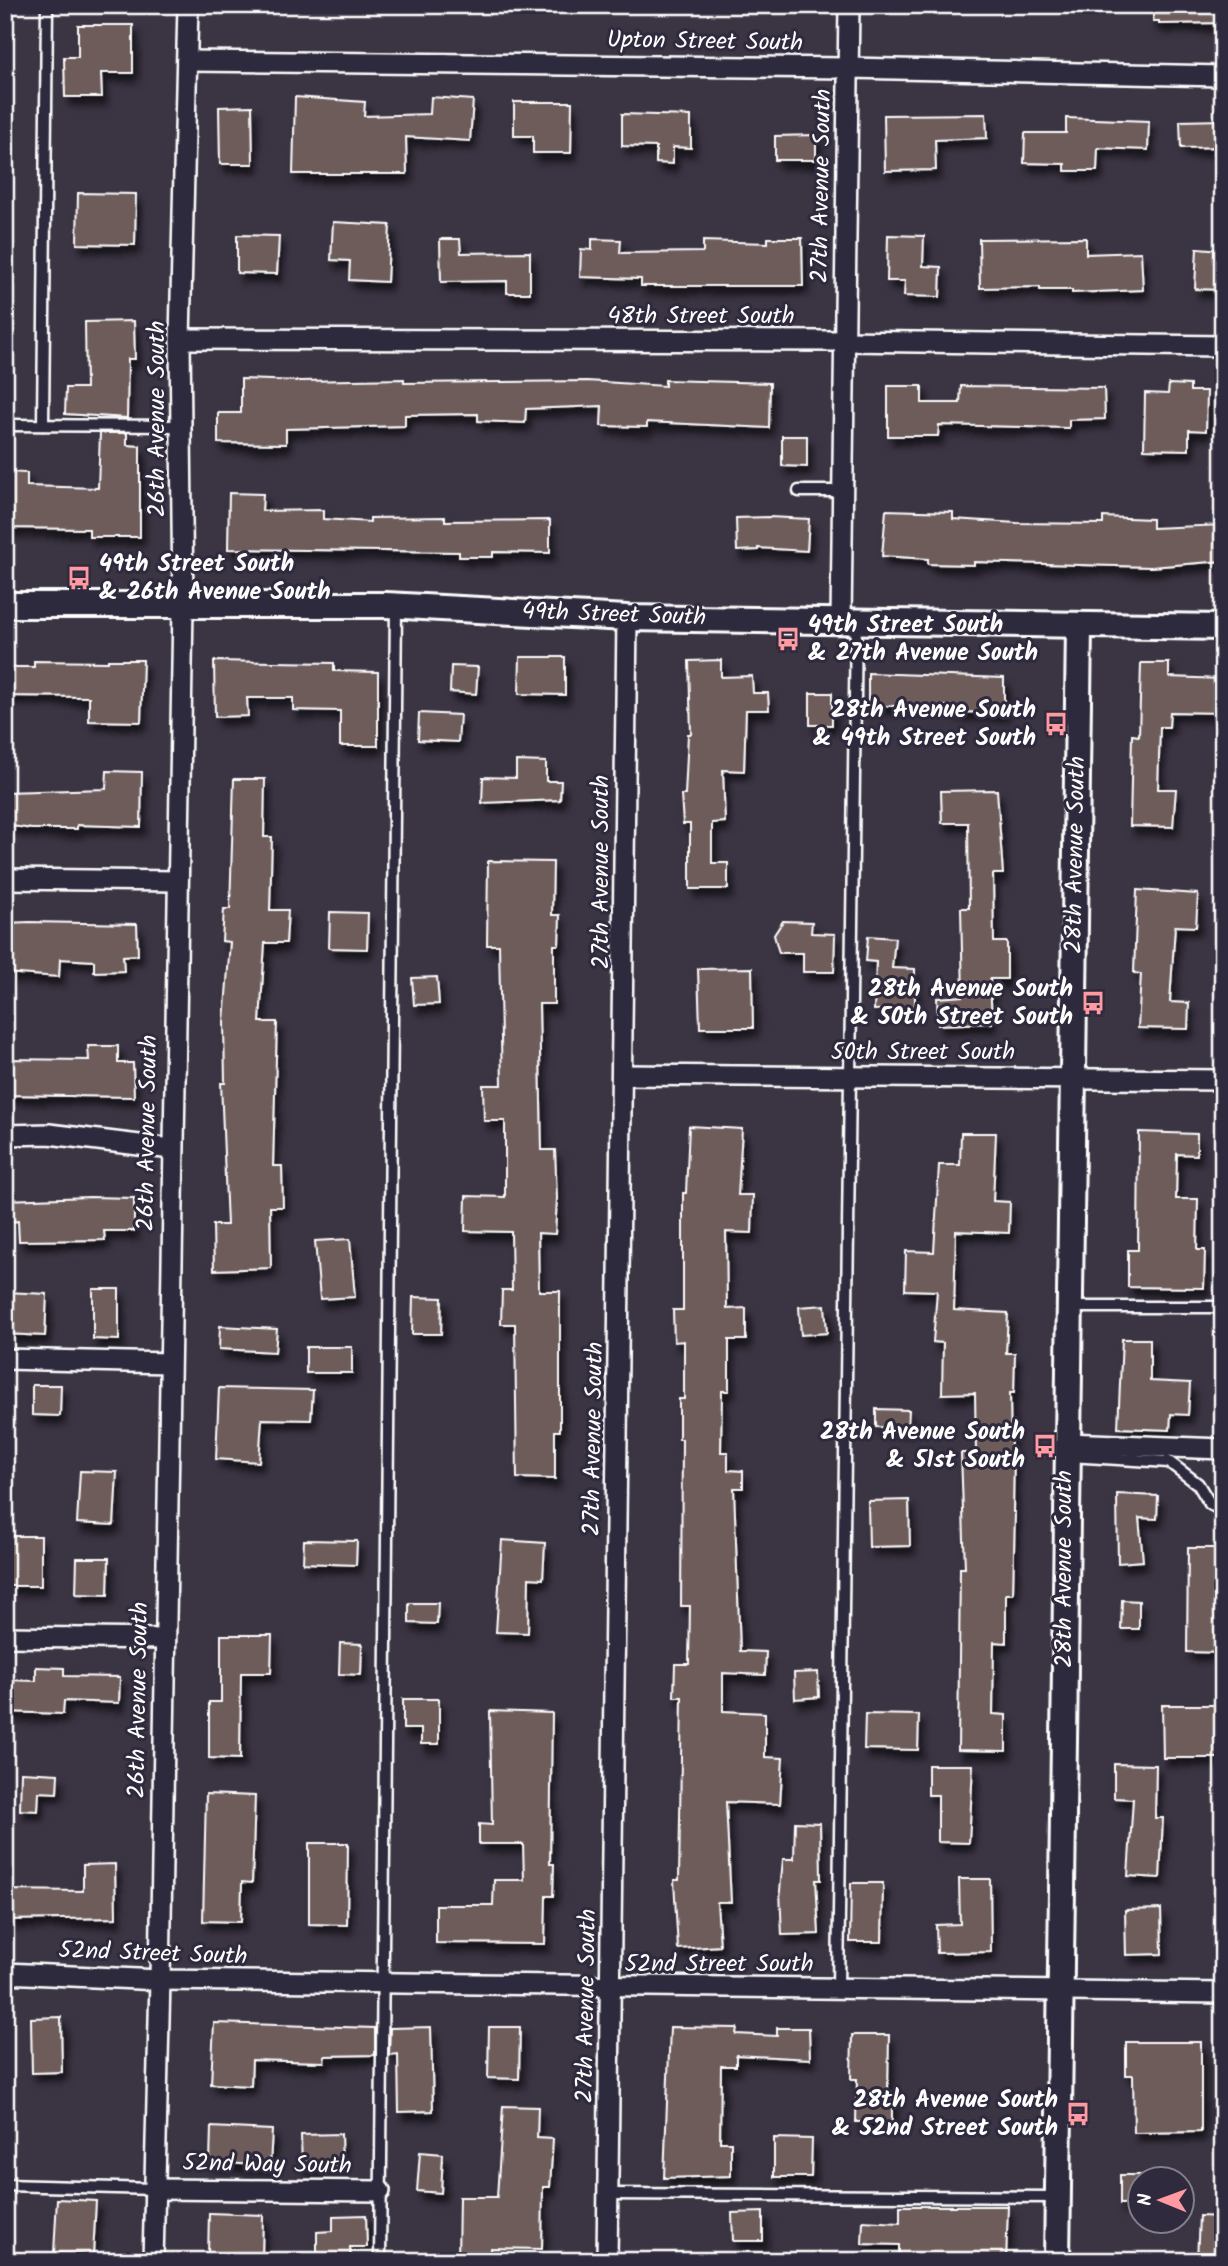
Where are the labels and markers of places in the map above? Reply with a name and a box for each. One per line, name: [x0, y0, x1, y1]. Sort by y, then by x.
place label: 49th Street South & 26th Avenue South: [99, 545, 331, 612]
bus stop icon: 49th Street South & 26th Avenue South: [65, 564, 93, 592]
place label: 49th Street South & 27th Avenue South: [808, 606, 1038, 673]
bus stop icon: 49th Street South & 27th Avenue South: [774, 625, 802, 653]
place label: 28th Avenue South & 49th Street South: [813, 691, 1036, 758]
bus stop icon: 28th Avenue South & 49th Street South: [1042, 710, 1070, 738]
place label: 28th Avenue South & 50th Street South: [850, 970, 1073, 1037]
bus stop icon: 28th Avenue South & 50th Street South: [1079, 989, 1107, 1017]
place label: 28th Avenue South & 51st South: [820, 1413, 1025, 1480]
bus stop icon: 28th Avenue South & 51st South: [1031, 1432, 1059, 1460]
place label: 28th Avenue South & 52nd Street South: [832, 2081, 1058, 2148]
bus stop icon: 28th Avenue South & 52nd Street South: [1064, 2100, 1092, 2128]

